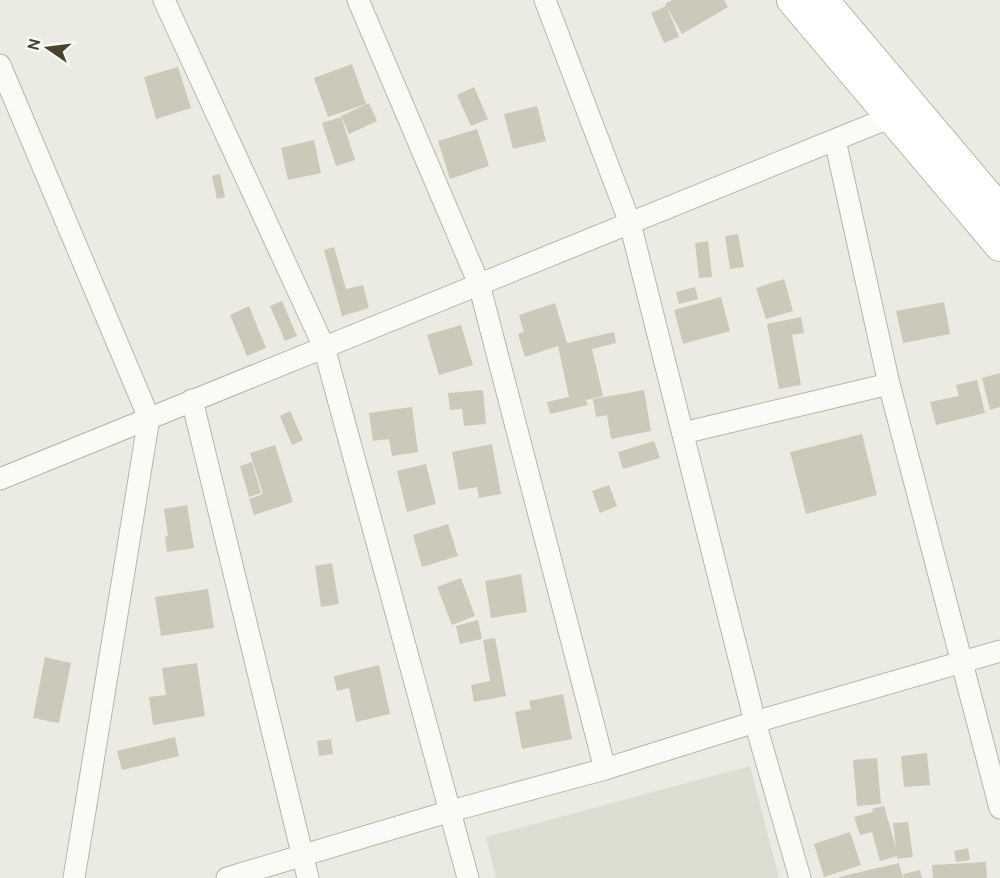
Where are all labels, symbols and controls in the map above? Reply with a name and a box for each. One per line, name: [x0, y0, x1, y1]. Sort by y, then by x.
north arrow: [18, 18, 78, 78]
text: N: [23, 37, 45, 52]

